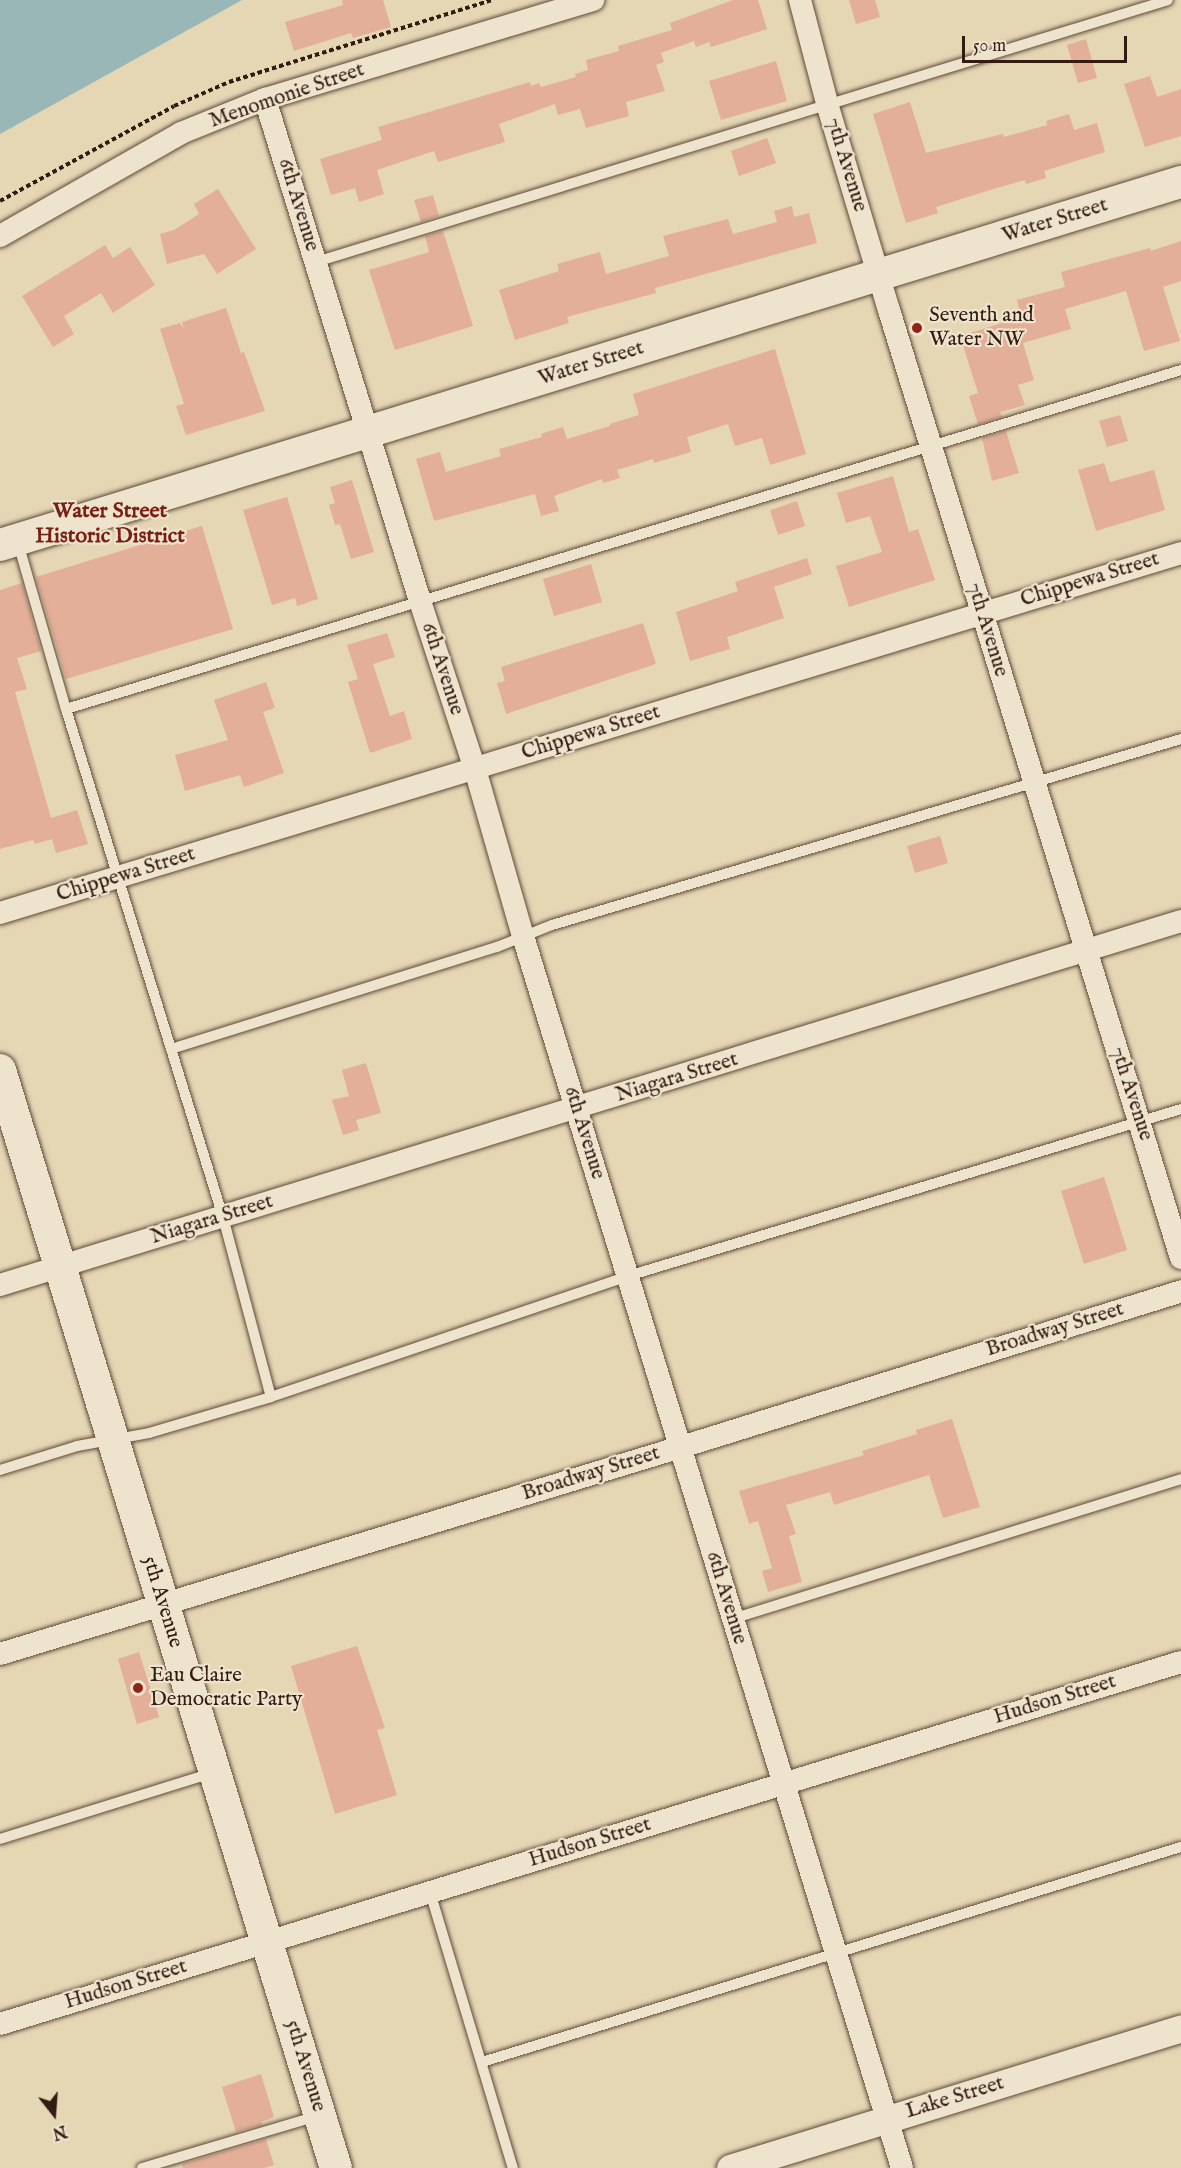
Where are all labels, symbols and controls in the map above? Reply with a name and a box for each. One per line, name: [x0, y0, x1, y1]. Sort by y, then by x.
scale bar: [965, 24, 1130, 62]
text: 50 m: [973, 35, 1006, 58]
street label: Menomonie Street: [206, 58, 368, 134]
street label: 7th Avenue: [820, 115, 872, 215]
street label: 6th Avenue: [272, 155, 324, 255]
street label: Water Street: [999, 193, 1111, 249]
place label: Seventh and Water NW: [929, 303, 1034, 353]
marker: Seventh and Water NW: [910, 321, 924, 335]
street label: Water Street: [535, 336, 647, 392]
district label: Water Street Historic District: [35, 498, 185, 550]
street label: Chippewa Street: [1018, 547, 1162, 613]
street label: 7th Avenue: [961, 580, 1013, 680]
street label: 6th Avenue: [415, 619, 469, 719]
street label: Chippewa Street: [519, 700, 663, 766]
street label: Chippewa Street: [54, 842, 198, 908]
street label: 7th Avenue: [1104, 1044, 1158, 1144]
street label: Niagara Street: [613, 1047, 741, 1109]
street label: 6th Avenue: [558, 1083, 610, 1183]
street label: Niagara Street: [148, 1189, 276, 1251]
street label: Broadway Street: [983, 1297, 1127, 1363]
street label: Broadway Street: [519, 1441, 663, 1507]
street label: 6th Avenue: [700, 1548, 752, 1648]
street label: 5th Avenue: [136, 1553, 188, 1651]
place label: Eau Claire Democratic Party: [150, 1663, 302, 1713]
street label: Hudson Street: [991, 1669, 1119, 1731]
marker: Eau Claire Democratic Party: [131, 1681, 145, 1695]
street label: Hudson Street: [526, 1812, 654, 1874]
street label: Hudson Street: [62, 1954, 190, 2016]
street label: 5th Avenue: [279, 2017, 331, 2115]
street label: Lake Street: [903, 2071, 1007, 2125]
north arrow: [24, 2084, 84, 2144]
text: N: [50, 2120, 69, 2143]

